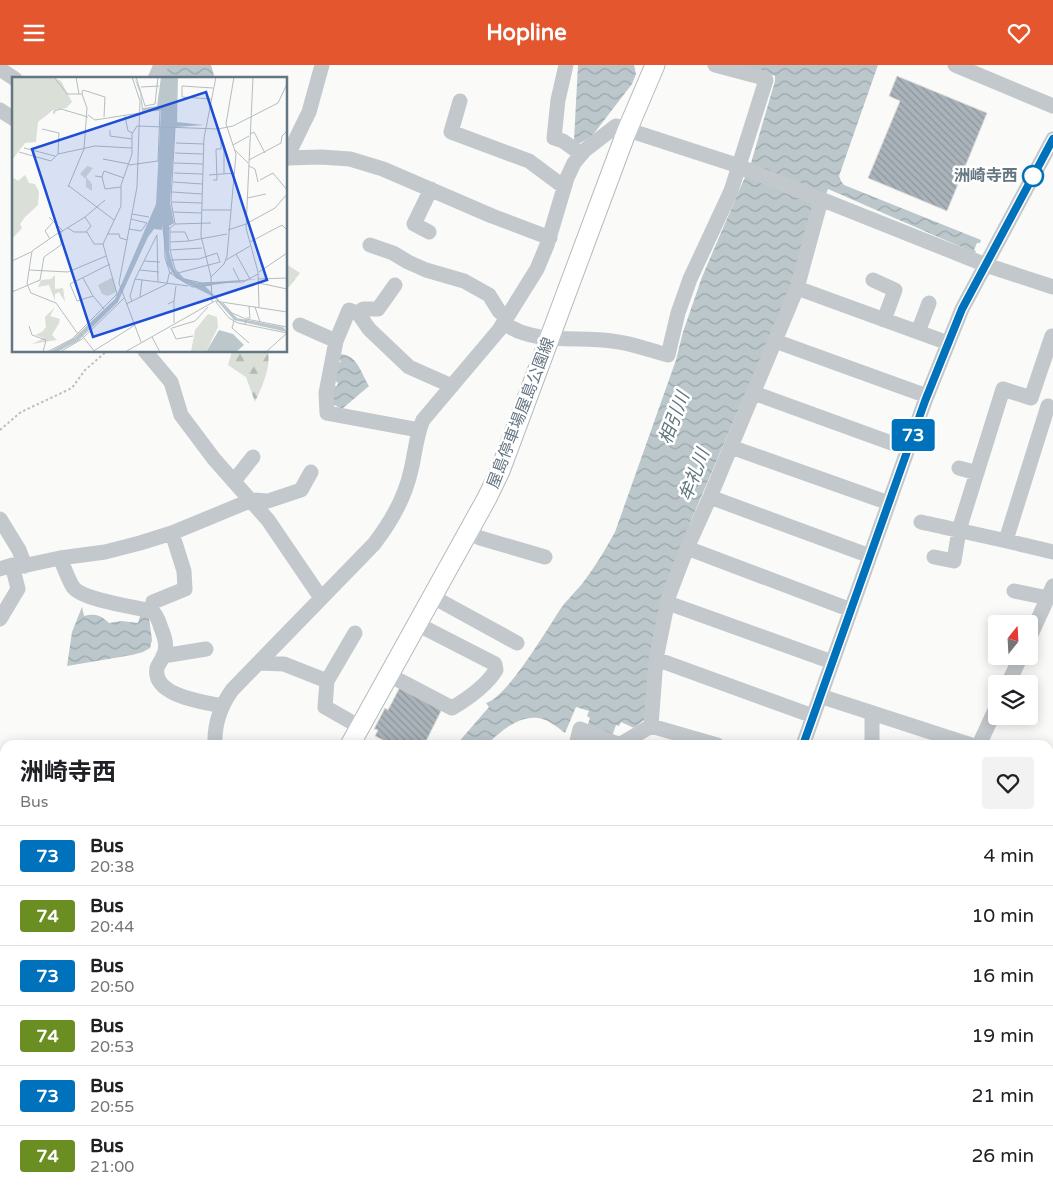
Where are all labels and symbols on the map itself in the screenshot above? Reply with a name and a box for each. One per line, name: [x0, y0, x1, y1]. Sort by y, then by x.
inset map: [12, 77, 288, 353]
marker: 洲崎寺西: [1022, 165, 1044, 187]
place label: 洲崎寺西: [954, 166, 1018, 186]
street label: 屋島停車場屋島公園線: [483, 335, 559, 491]
water label: 相引川: [654, 387, 695, 447]
line badge: 73: [890, 419, 936, 451]
water label: 牟礼川: [674, 444, 715, 504]
north arrow: [988, 615, 1038, 665]

